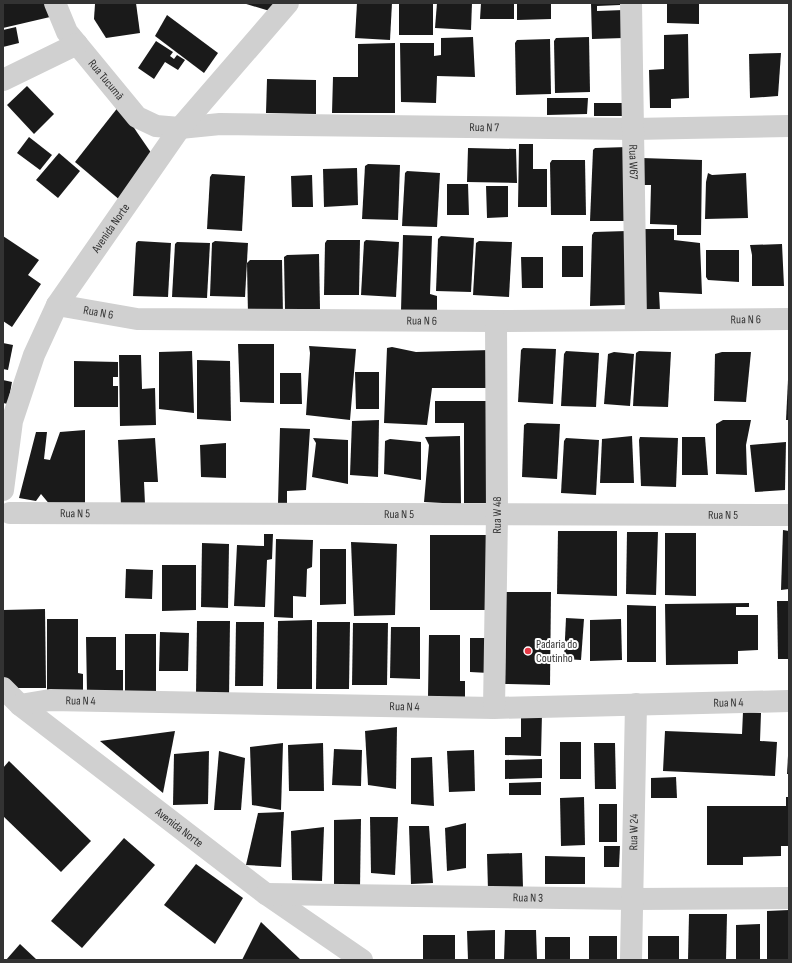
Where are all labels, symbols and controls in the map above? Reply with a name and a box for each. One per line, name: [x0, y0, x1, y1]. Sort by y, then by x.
street label: Rua Tucumã: [85, 56, 127, 104]
street label: Rua N 7: [469, 120, 499, 135]
street label: Rua W67: [625, 144, 641, 180]
street label: Avenida Norte: [88, 201, 133, 257]
street label: Rua N 6: [82, 303, 115, 323]
street label: Rua N 6: [731, 312, 761, 327]
street label: Rua N 6: [407, 314, 437, 329]
street label: Rua W 48: [490, 496, 505, 534]
street label: Rua N 5: [60, 506, 90, 521]
street label: Rua N 5: [384, 507, 414, 522]
street label: Rua N 5: [708, 508, 738, 523]
place label: Padaria do Coutinho: [536, 637, 577, 666]
marker: Padaria do Coutinho: [523, 646, 533, 656]
street label: Rua N 4: [65, 693, 96, 709]
street label: Rua N 4: [713, 695, 744, 711]
street label: Rua N 4: [389, 699, 420, 715]
street label: Avenida Norte: [151, 804, 206, 851]
street label: Rua W 24: [626, 814, 642, 851]
street label: Rua N 3: [513, 890, 543, 906]

